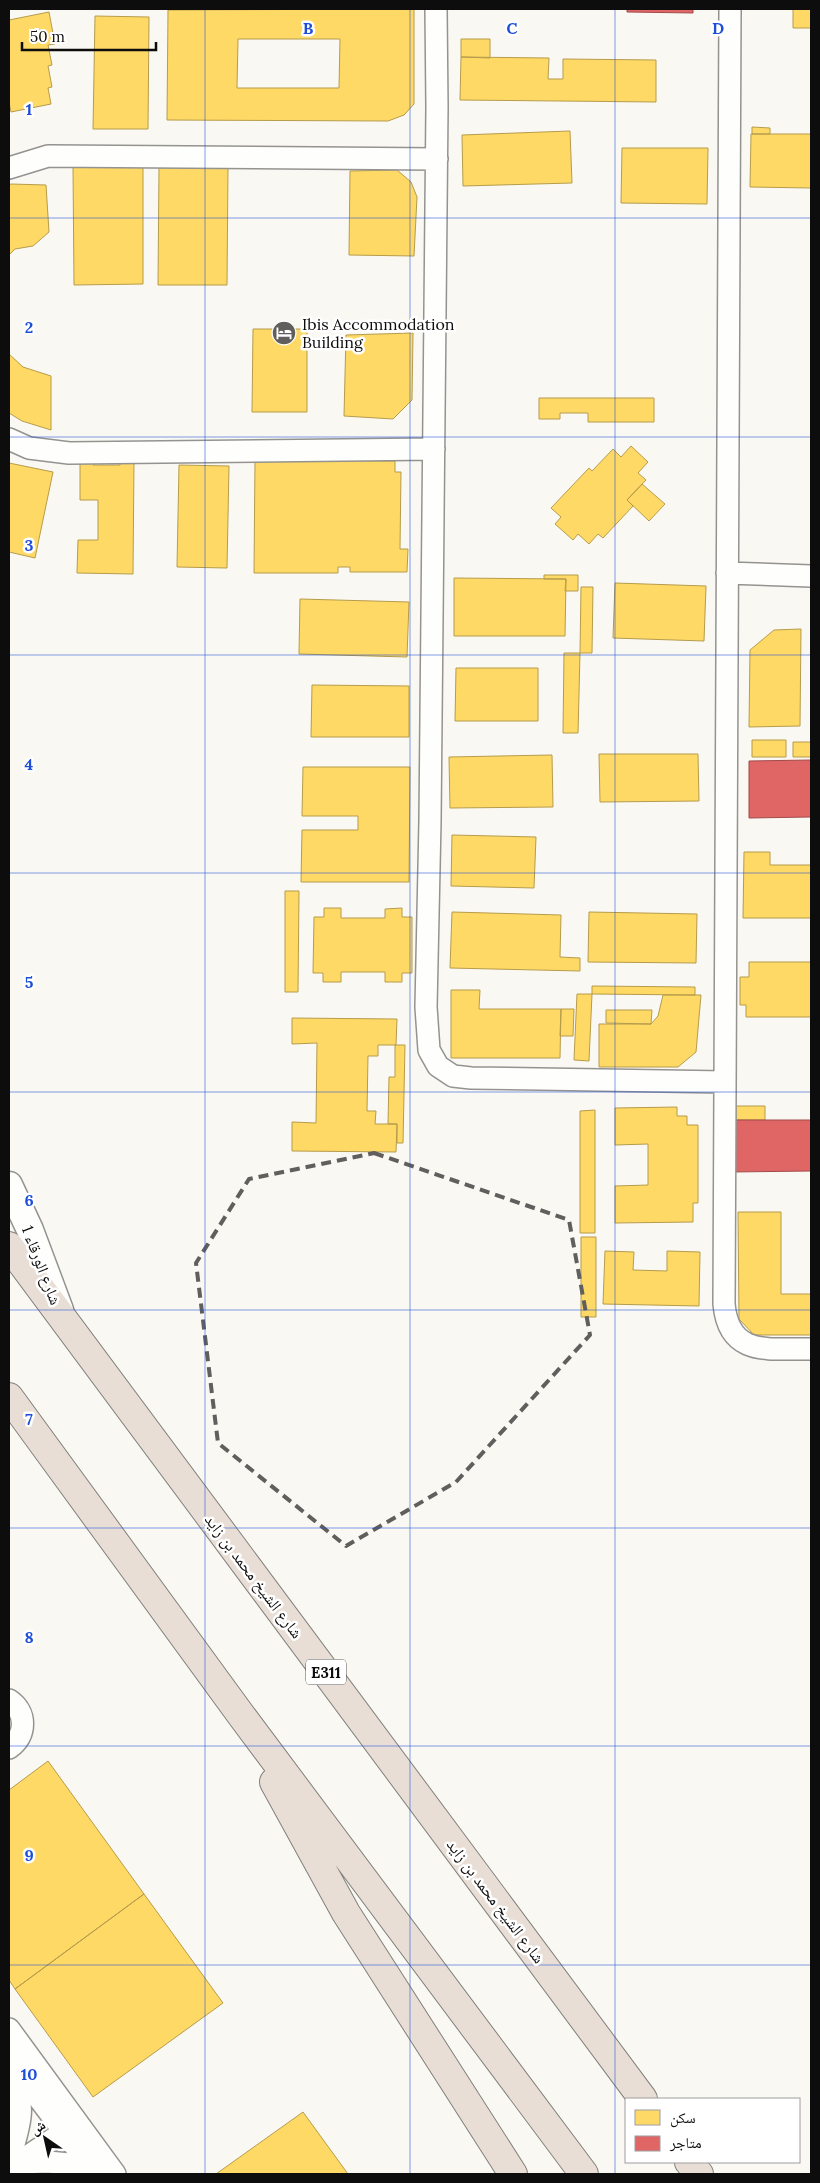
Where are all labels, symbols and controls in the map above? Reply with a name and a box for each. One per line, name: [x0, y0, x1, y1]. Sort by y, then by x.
text: B: [303, 18, 314, 38]
text: C: [506, 18, 518, 38]
text: D: [712, 18, 724, 38]
scale bar: [22, 20, 156, 52]
text: 50 m: [30, 27, 65, 46]
text: 1: [26, 99, 32, 119]
place label: Ibis Accommodation Building: [302, 314, 455, 352]
text: 2: [25, 317, 33, 337]
hotel icon: Ibis Accommodation Building: [271, 320, 297, 346]
text: 3: [25, 535, 34, 555]
text: 4: [25, 754, 34, 774]
text: 5: [25, 972, 34, 992]
text: 6: [24, 1190, 34, 1210]
street label: شارع الورقاء 1: [17, 1223, 66, 1308]
text: 7: [25, 1409, 33, 1429]
street label: شارع الشيخ محمد بن زايد: [200, 1510, 307, 1643]
text: 8: [24, 1627, 34, 1647]
road number: E311: [306, 1660, 346, 1684]
street label: شارع الشيخ محمد بن زايد: [442, 1835, 549, 1968]
text: 9: [24, 1845, 34, 1865]
text: 10: [21, 2064, 37, 2084]
legend: [625, 2098, 800, 2163]
text: سكن: [670, 2108, 696, 2128]
north arrow: [20, 2113, 70, 2163]
text: ش: [27, 2116, 49, 2139]
text: متاجر: [669, 2133, 702, 2152]

